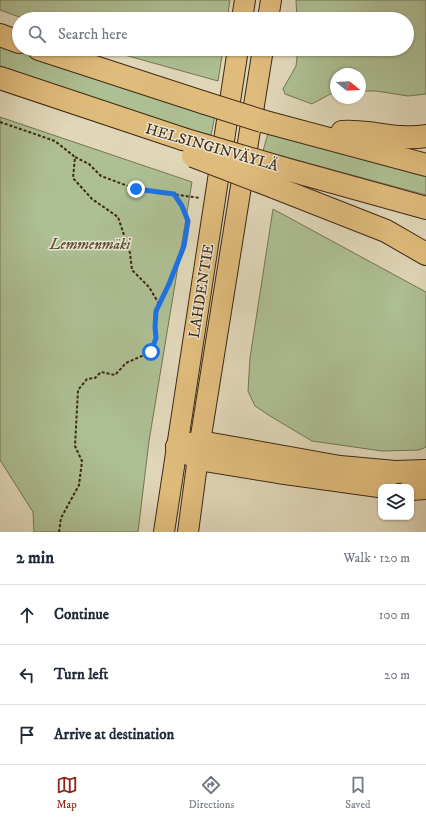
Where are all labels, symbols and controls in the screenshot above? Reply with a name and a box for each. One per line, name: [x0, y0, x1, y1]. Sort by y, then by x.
search box: [12, 12, 414, 56]
icon: search: [26, 23, 48, 45]
text: Search here: [58, 25, 127, 44]
north arrow: [330, 68, 366, 104]
street label: HELSINGINVÄYLÄ: [143, 119, 281, 176]
route end: [127, 180, 145, 198]
park label: Lemmenmäki: [49, 235, 131, 254]
street label: LAHDENTIE: [185, 242, 218, 340]
route start: [142, 343, 160, 361]
map controls: [378, 484, 414, 520]
button: layers: [378, 484, 414, 520]
text: 2 min: [16, 547, 54, 569]
text: Walk · 120 m: [344, 550, 410, 566]
icon: ahead: [16, 604, 38, 626]
text: Continue: [54, 605, 109, 624]
text: 100 m: [379, 607, 410, 623]
icon: left: [16, 664, 38, 686]
text: Turn left: [54, 665, 108, 684]
text: 20 m: [384, 667, 410, 683]
icon: arrive: [16, 724, 38, 746]
text: Arrive at destination: [54, 725, 174, 744]
tab: Map: [56, 774, 78, 812]
tab: Directions: [189, 774, 234, 812]
tab: Saved: [345, 774, 370, 812]

